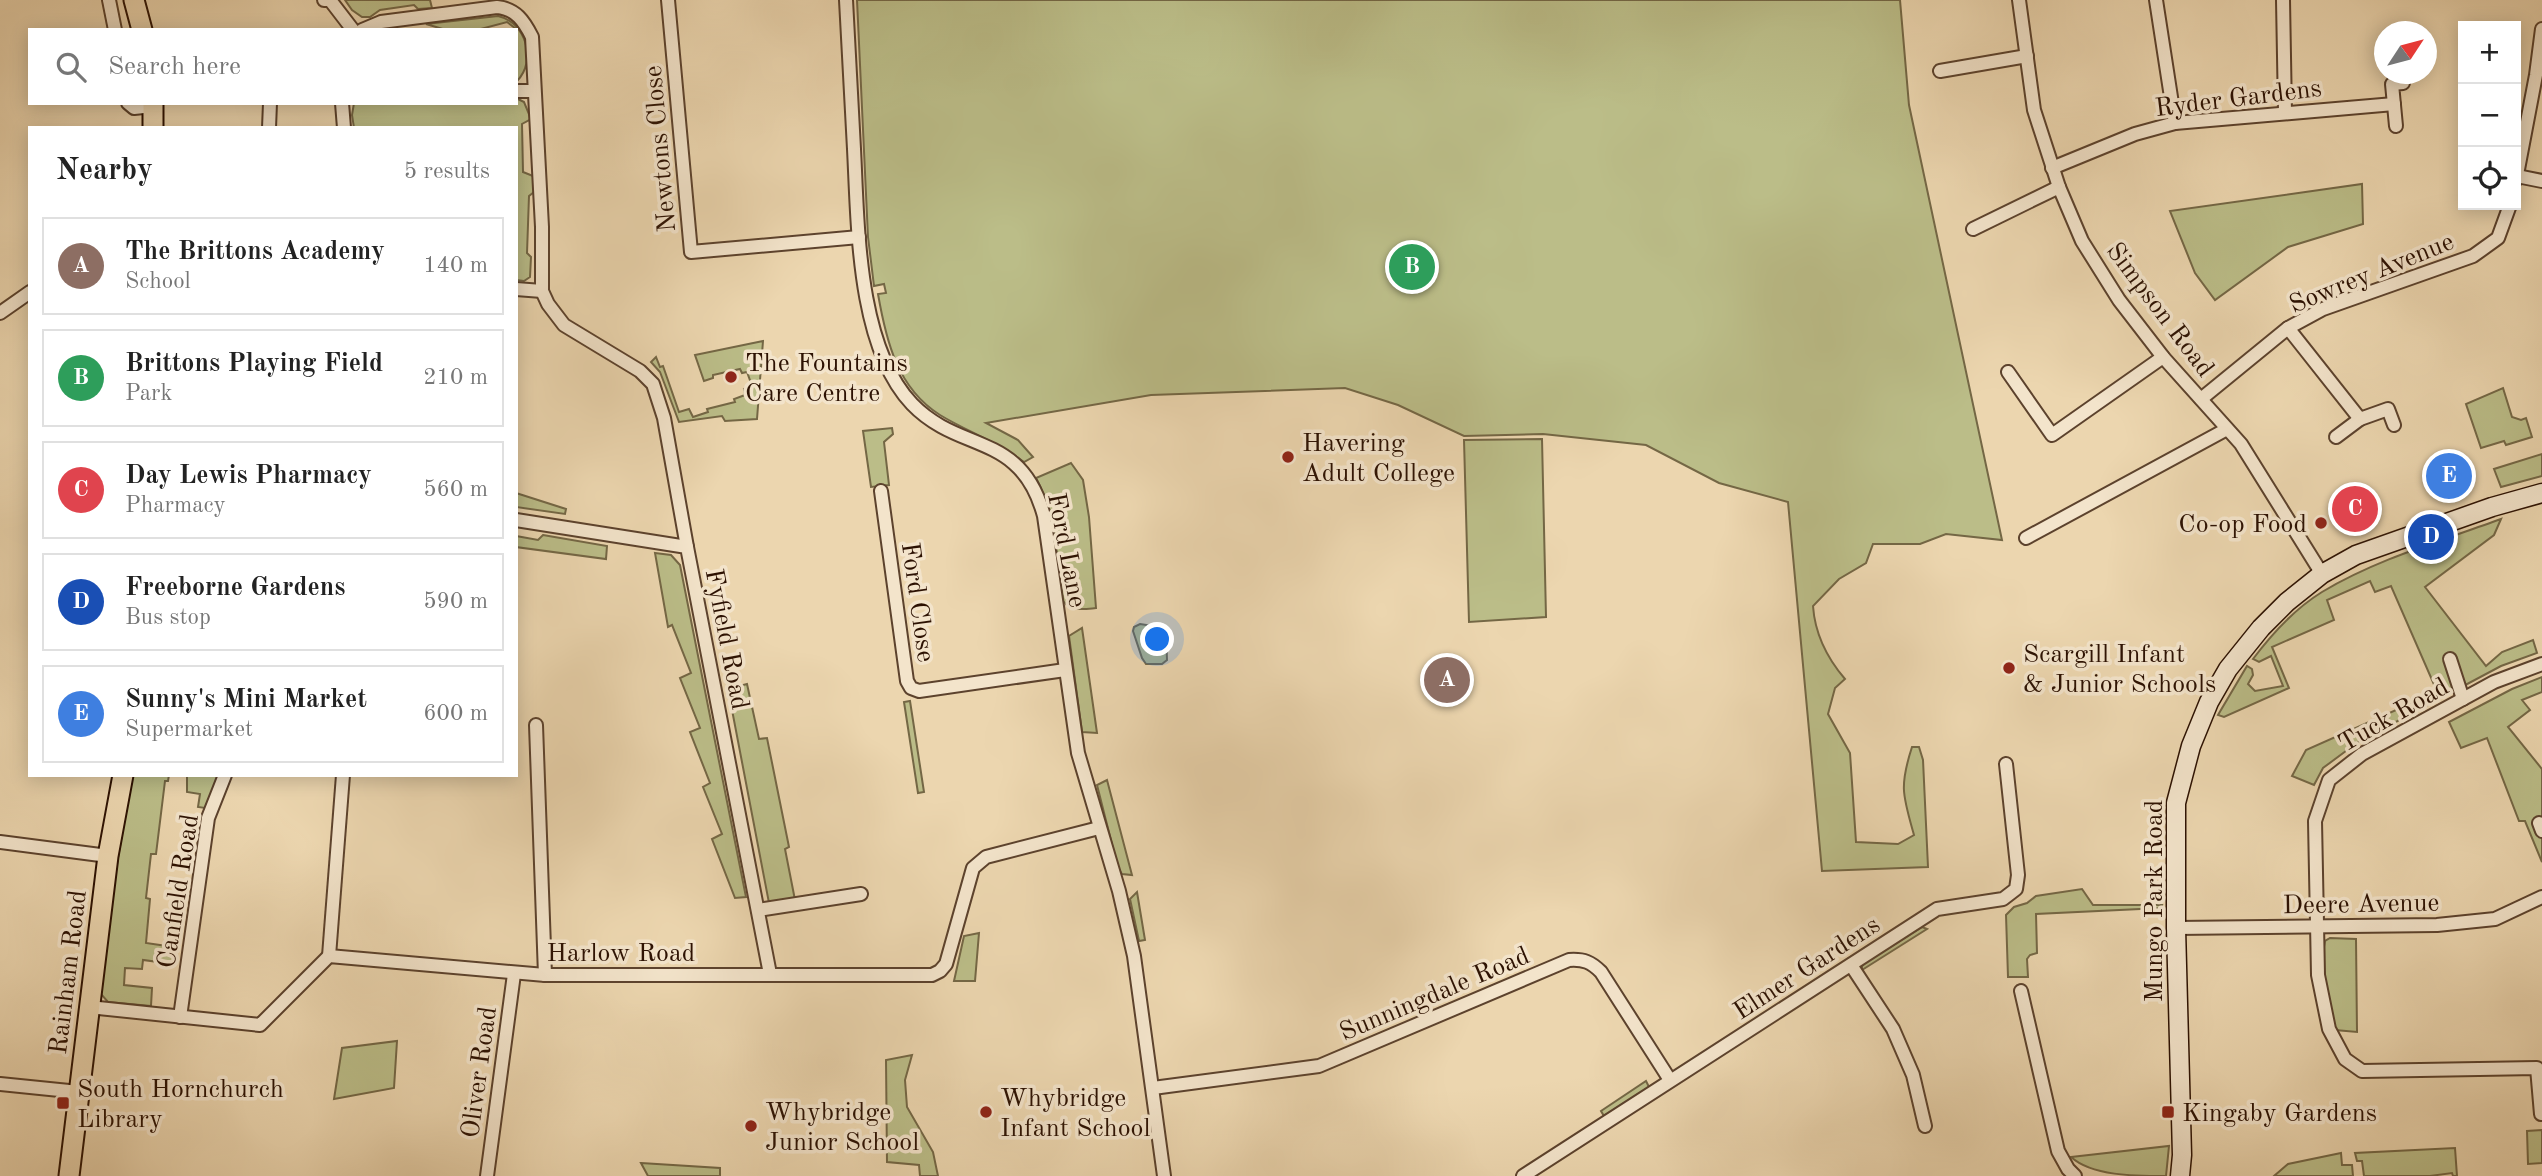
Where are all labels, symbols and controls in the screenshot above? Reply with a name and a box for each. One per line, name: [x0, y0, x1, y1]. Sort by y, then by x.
north arrow: [2374, 21, 2437, 84]
map controls: [2458, 21, 2521, 210]
button: +: [2458, 21, 2521, 84]
search box: [28, 28, 518, 105]
icon: search: [52, 48, 90, 86]
text: Search here: [108, 54, 241, 80]
street label: Newtons Close: [641, 64, 681, 233]
street label: Ryder Gardens: [2153, 76, 2323, 122]
button: −: [2458, 84, 2521, 147]
button: locate: [2458, 147, 2521, 210]
text: Nearby: [56, 156, 153, 186]
text: 5 results: [404, 160, 490, 183]
street label: Sowrey Avenue: [2286, 229, 2458, 319]
street label: Simpson Road: [2101, 238, 2218, 382]
text: The Brittons Academy: [125, 239, 385, 265]
pin: B: [1389, 241, 1435, 293]
text: A: [72, 254, 90, 277]
text: 140 m: [423, 254, 488, 277]
text: School: [125, 270, 191, 293]
text: Brittons Playing Field: [125, 351, 383, 377]
place label: The Fountains Care Centre: [745, 351, 908, 407]
text: B: [73, 366, 89, 389]
text: 210 m: [423, 366, 488, 389]
marker: The Fountains Care Centre: [723, 369, 739, 385]
text: Park: [125, 382, 172, 405]
place label: Havering Adult College: [1302, 431, 1455, 487]
marker: Havering Adult College: [1280, 449, 1296, 465]
pin: E: [2426, 450, 2472, 502]
text: Day Lewis Pharmacy: [125, 463, 372, 489]
text: C: [73, 478, 89, 501]
text: 560 m: [423, 478, 488, 501]
pin: C: [2332, 483, 2378, 535]
street label: Ford Lane: [1042, 491, 1090, 610]
text: Pharmacy: [125, 494, 226, 517]
pin: D: [2408, 511, 2454, 563]
place label: Co-op Food: [2178, 512, 2307, 538]
marker: Co-op Food: [2313, 515, 2329, 531]
street label: Ford Close: [896, 541, 938, 664]
street label: Fyfield Road: [700, 567, 752, 712]
text: Freeborne Gardens: [125, 575, 345, 601]
text: D: [72, 590, 90, 613]
text: 590 m: [423, 590, 488, 613]
text: Bus stop: [125, 606, 211, 629]
your location: [1140, 622, 1174, 656]
place label: Scargill Infant & Junior Schools: [2023, 642, 2216, 698]
pin: A: [1424, 654, 1470, 706]
marker: Scargill Infant & Junior Schools: [2001, 660, 2017, 676]
street label: Tuck Road: [2334, 674, 2454, 758]
text: Sunny's Mini Market: [125, 687, 367, 713]
text: E: [73, 702, 89, 725]
text: 600 m: [423, 702, 488, 725]
text: Supermarket: [125, 718, 253, 741]
street label: Mungo Park Road: [2142, 800, 2168, 1002]
street label: Canfield Road: [154, 812, 204, 970]
street label: Rainham Road: [46, 889, 92, 1056]
street label: Deere Avenue: [2282, 891, 2440, 919]
street label: Elmer Gardens: [1729, 912, 1885, 1025]
street label: Harlow Road: [547, 941, 695, 967]
street label: Sunningdale Road: [1336, 943, 1534, 1047]
street label: Oliver Road: [458, 1005, 502, 1140]
place label: South Hornchurch Library: [77, 1077, 284, 1133]
place label: Whybridge Infant School: [1000, 1086, 1151, 1142]
marker: South Hornchurch Library: [55, 1095, 71, 1111]
place label: Whybridge Junior School: [765, 1100, 919, 1156]
place label: Kingaby Gardens: [2182, 1101, 2377, 1127]
marker: Whybridge Infant School: [978, 1104, 994, 1120]
marker: Kingaby Gardens: [2160, 1104, 2176, 1120]
marker: Whybridge Junior School: [743, 1118, 759, 1134]

